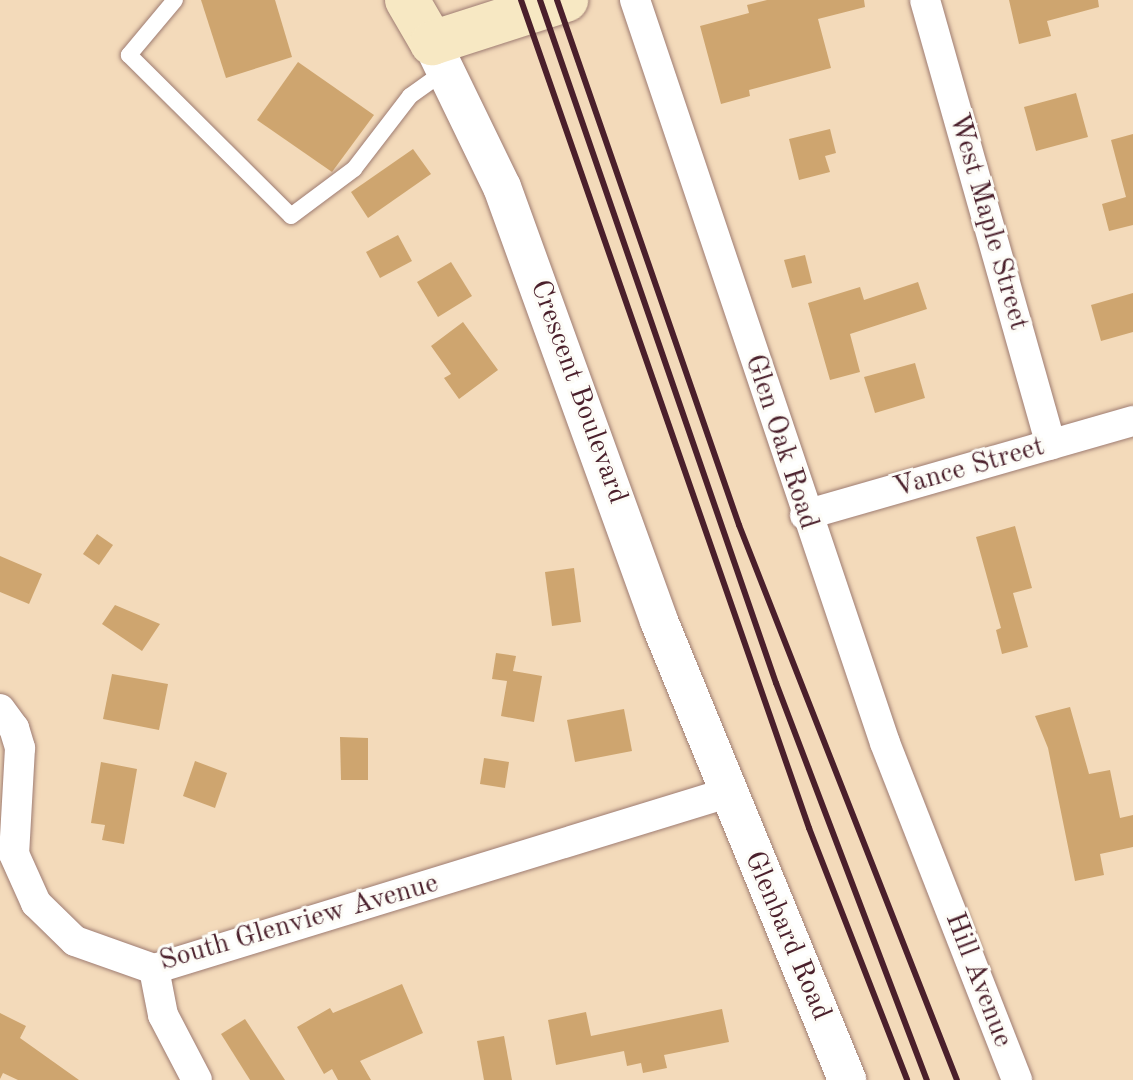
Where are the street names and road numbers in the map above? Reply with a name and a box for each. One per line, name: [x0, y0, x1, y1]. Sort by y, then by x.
street label: West Maple Street: [941, 110, 1035, 334]
street label: Crescent Boulevard: [522, 276, 634, 508]
street label: Glen Oak Road: [737, 350, 825, 534]
street label: Vance Street: [890, 430, 1048, 506]
street label: Glenbard Road: [736, 846, 838, 1026]
street label: South Glenview Avenue: [156, 867, 442, 979]
street label: Hill Avenue: [937, 908, 1019, 1052]

